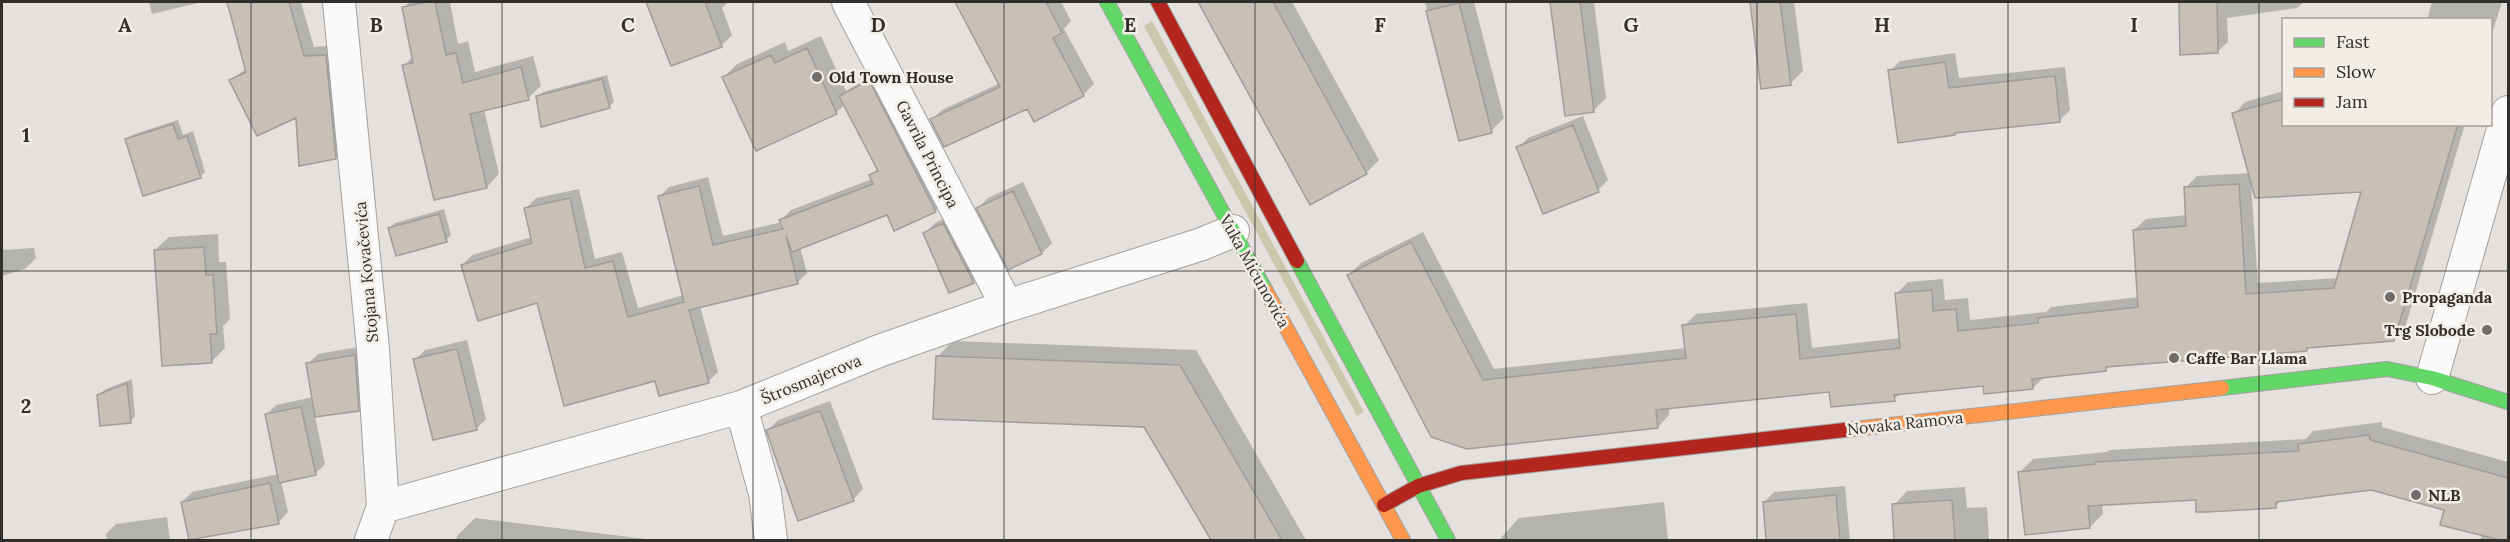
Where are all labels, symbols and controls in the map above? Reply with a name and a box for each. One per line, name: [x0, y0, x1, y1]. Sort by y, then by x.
text: A: [118, 12, 132, 37]
text: B: [369, 12, 383, 37]
text: C: [621, 12, 635, 37]
text: D: [870, 12, 886, 37]
text: E: [1124, 12, 1136, 37]
text: F: [1374, 12, 1386, 37]
text: G: [1623, 12, 1639, 37]
text: H: [1874, 12, 1890, 37]
text: I: [2130, 12, 2138, 37]
legend: [2282, 18, 2492, 126]
text: Fast: [2336, 30, 2370, 53]
text: Slow: [2336, 60, 2376, 83]
place label: Old Town House: [829, 67, 954, 87]
marker: Old Town House: [810, 70, 824, 84]
text: Jam: [2335, 90, 2368, 113]
street label: Gavrila Principa: [892, 97, 964, 211]
text: 1: [22, 122, 30, 147]
street label: Stojana Kovačevića: [350, 201, 382, 343]
street label: Vuka Mićunovića: [1215, 210, 1294, 331]
place label: Propaganda: [2402, 287, 2493, 307]
marker: Propaganda: [2383, 290, 2397, 304]
place label: Trg Slobode: [2384, 320, 2475, 340]
marker: Trg Slobode: [2480, 323, 2494, 337]
place label: Caffe Bar Llama: [2186, 348, 2308, 368]
street label: Štrosmajerova: [758, 350, 864, 408]
marker: Caffe Bar Llama: [2167, 351, 2181, 365]
text: 2: [21, 393, 31, 418]
street label: Novaka Ramova: [1846, 407, 1964, 439]
place label: NLB: [2428, 485, 2461, 505]
marker: NLB: [2409, 488, 2423, 502]

